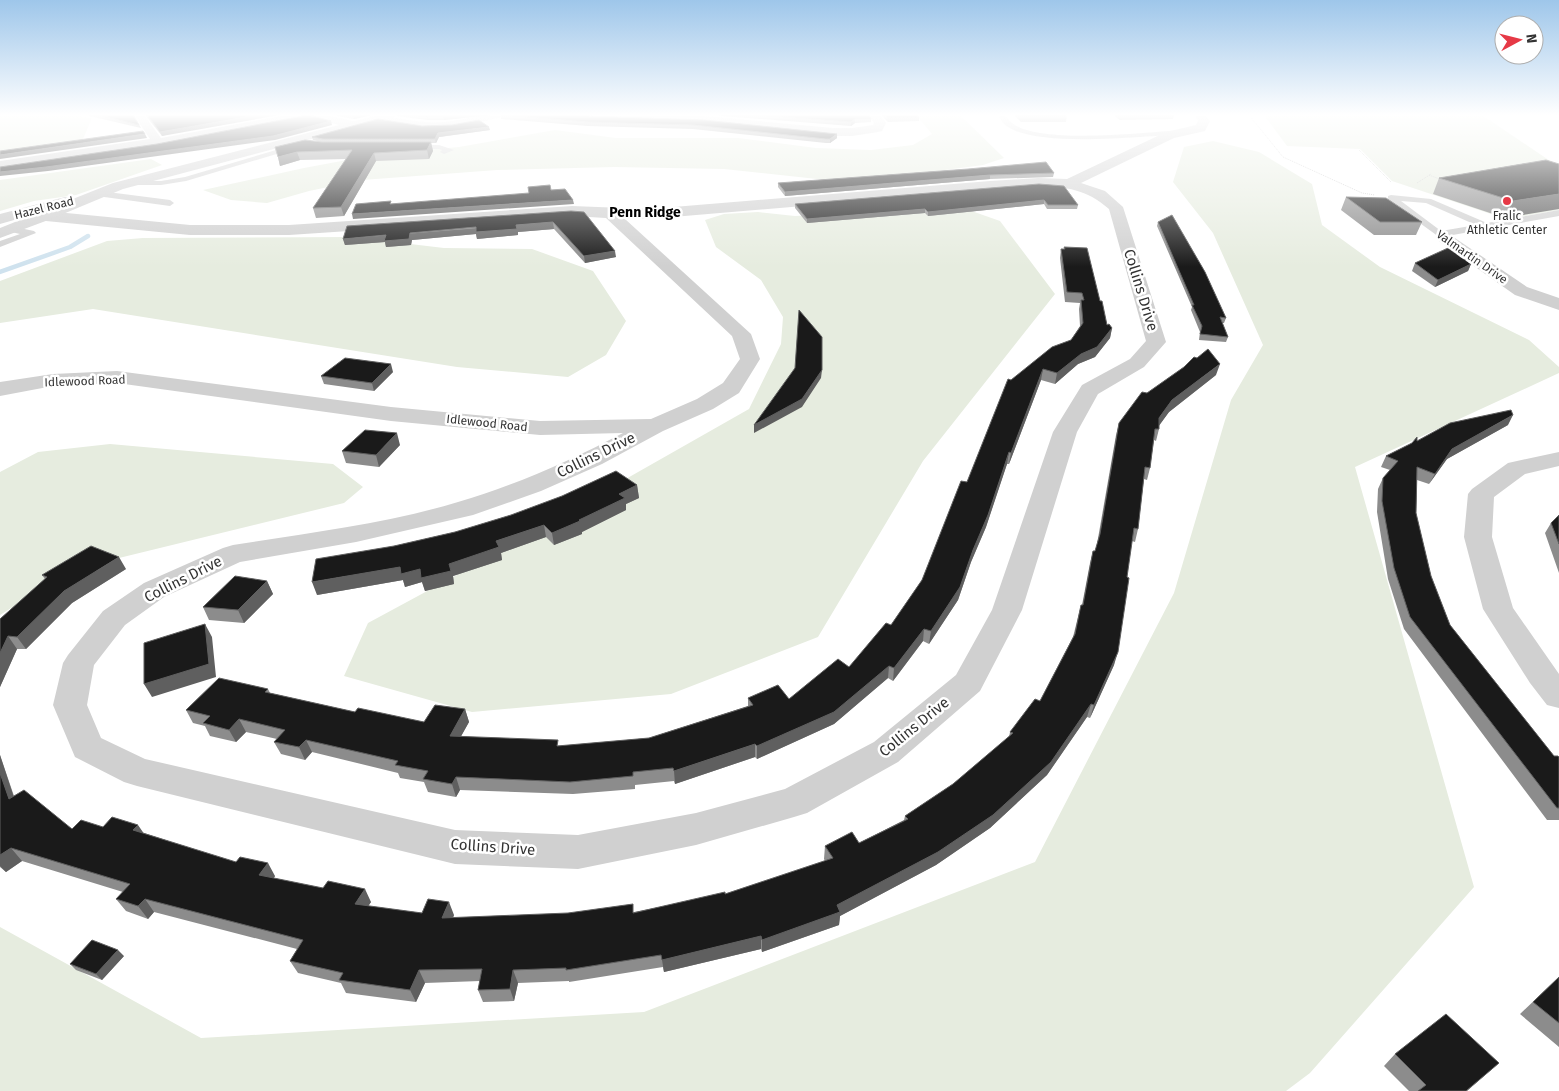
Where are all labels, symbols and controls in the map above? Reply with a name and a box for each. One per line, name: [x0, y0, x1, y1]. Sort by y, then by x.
north arrow: [1494, 15, 1544, 65]
text: N: [1522, 33, 1540, 44]
street label: Hazel Road: [13, 194, 75, 222]
marker: Fralic Athletic Center: [1501, 195, 1513, 207]
district label: Penn Ridge: [609, 204, 681, 221]
place label: Fralic Athletic Center: [1467, 209, 1547, 237]
street label: Valmartin Drive: [1434, 227, 1510, 287]
street label: Collins Drive: [1120, 247, 1162, 333]
street label: Idlewood Road: [44, 373, 126, 389]
street label: Idlewood Road: [446, 412, 528, 434]
street label: Collins Drive: [554, 428, 638, 482]
street label: Collins Drive: [141, 552, 225, 606]
street label: Collins Drive: [875, 693, 953, 761]
street label: Collins Drive: [450, 835, 536, 859]

